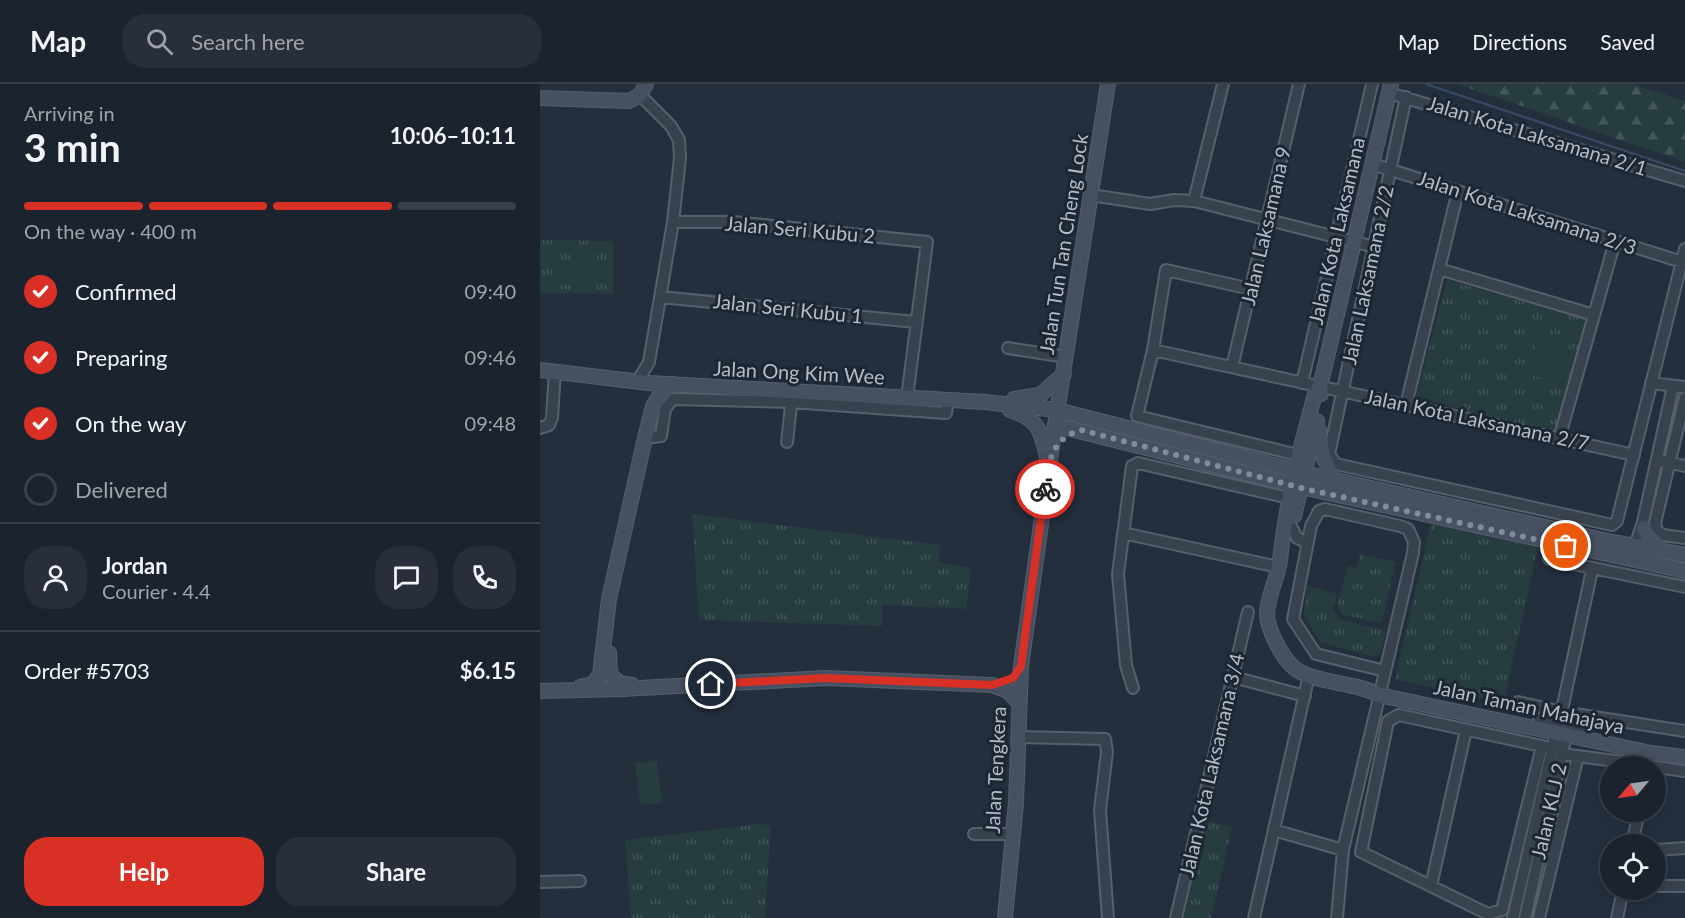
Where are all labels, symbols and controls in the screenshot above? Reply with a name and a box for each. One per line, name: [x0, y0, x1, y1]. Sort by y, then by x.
search box: [122, 14, 542, 68]
text: Map: [30, 24, 86, 58]
icon: search: [143, 25, 176, 58]
text: Search here: [191, 28, 305, 55]
text: Map: [1398, 29, 1439, 54]
text: Directions: [1472, 29, 1567, 54]
text: Saved: [1600, 29, 1655, 54]
street label: Jalan Kota Laksamana 2/1: [1424, 90, 1650, 180]
text: Arriving in: [24, 101, 115, 125]
text: 10:06–10:11: [390, 122, 516, 149]
text: 3 min: [24, 124, 121, 170]
street label: Jalan Tun Tan Cheng Lock: [1034, 131, 1092, 356]
street label: Jalan Kota Laksamana: [1303, 135, 1369, 327]
street label: Jalan Laksamana 9: [1235, 144, 1295, 307]
street label: Jalan Kota Laksamana 2/3: [1415, 165, 1640, 259]
street label: Jalan Laksamana 2/2: [1336, 183, 1398, 367]
street label: Jalan Seri Kubu 2: [724, 210, 876, 248]
text: On the way · 400 m: [24, 219, 197, 243]
icon: check: [24, 275, 57, 308]
text: Confirmed: [75, 278, 177, 305]
text: 09:40: [465, 279, 516, 303]
street label: Jalan Seri Kubu 1: [712, 288, 864, 328]
icon: check: [24, 341, 57, 374]
text: Preparing: [75, 344, 167, 371]
text: 09:46: [465, 345, 516, 369]
street label: Jalan Ong Kim Wee: [713, 356, 885, 388]
street label: Jalan Kota Laksamana 2/7: [1363, 384, 1592, 455]
icon: check: [24, 407, 57, 440]
text: On the way: [75, 410, 186, 437]
text: 09:48: [465, 411, 516, 435]
courier: [1015, 459, 1075, 519]
icon: bike: [1029, 473, 1062, 506]
text: Delivered: [75, 476, 168, 503]
pin: [1540, 520, 1591, 571]
icon: bag: [1549, 529, 1582, 562]
button: person: [24, 546, 87, 609]
button: chat: [375, 546, 438, 609]
button: phone: [453, 546, 516, 609]
text: Jordan: [102, 552, 168, 579]
text: Courier · 4.4: [102, 579, 211, 603]
street label: Jalan Kota Laksamana 3/4: [1174, 650, 1249, 879]
text: Order #5703: [24, 657, 150, 684]
text: $6.15: [460, 657, 516, 684]
pin: [685, 658, 736, 709]
icon: home: [694, 667, 727, 700]
street label: Jalan Taman Mahajaya: [1432, 674, 1627, 738]
street label: Jalan Tengkera: [980, 706, 1010, 834]
north arrow: [1600, 756, 1666, 822]
map controls: [1600, 756, 1666, 900]
street label: Jalan KLJ 2: [1525, 761, 1571, 861]
button: locate: [1600, 834, 1666, 900]
button: Help: [24, 837, 264, 906]
button: Share: [276, 837, 516, 906]

